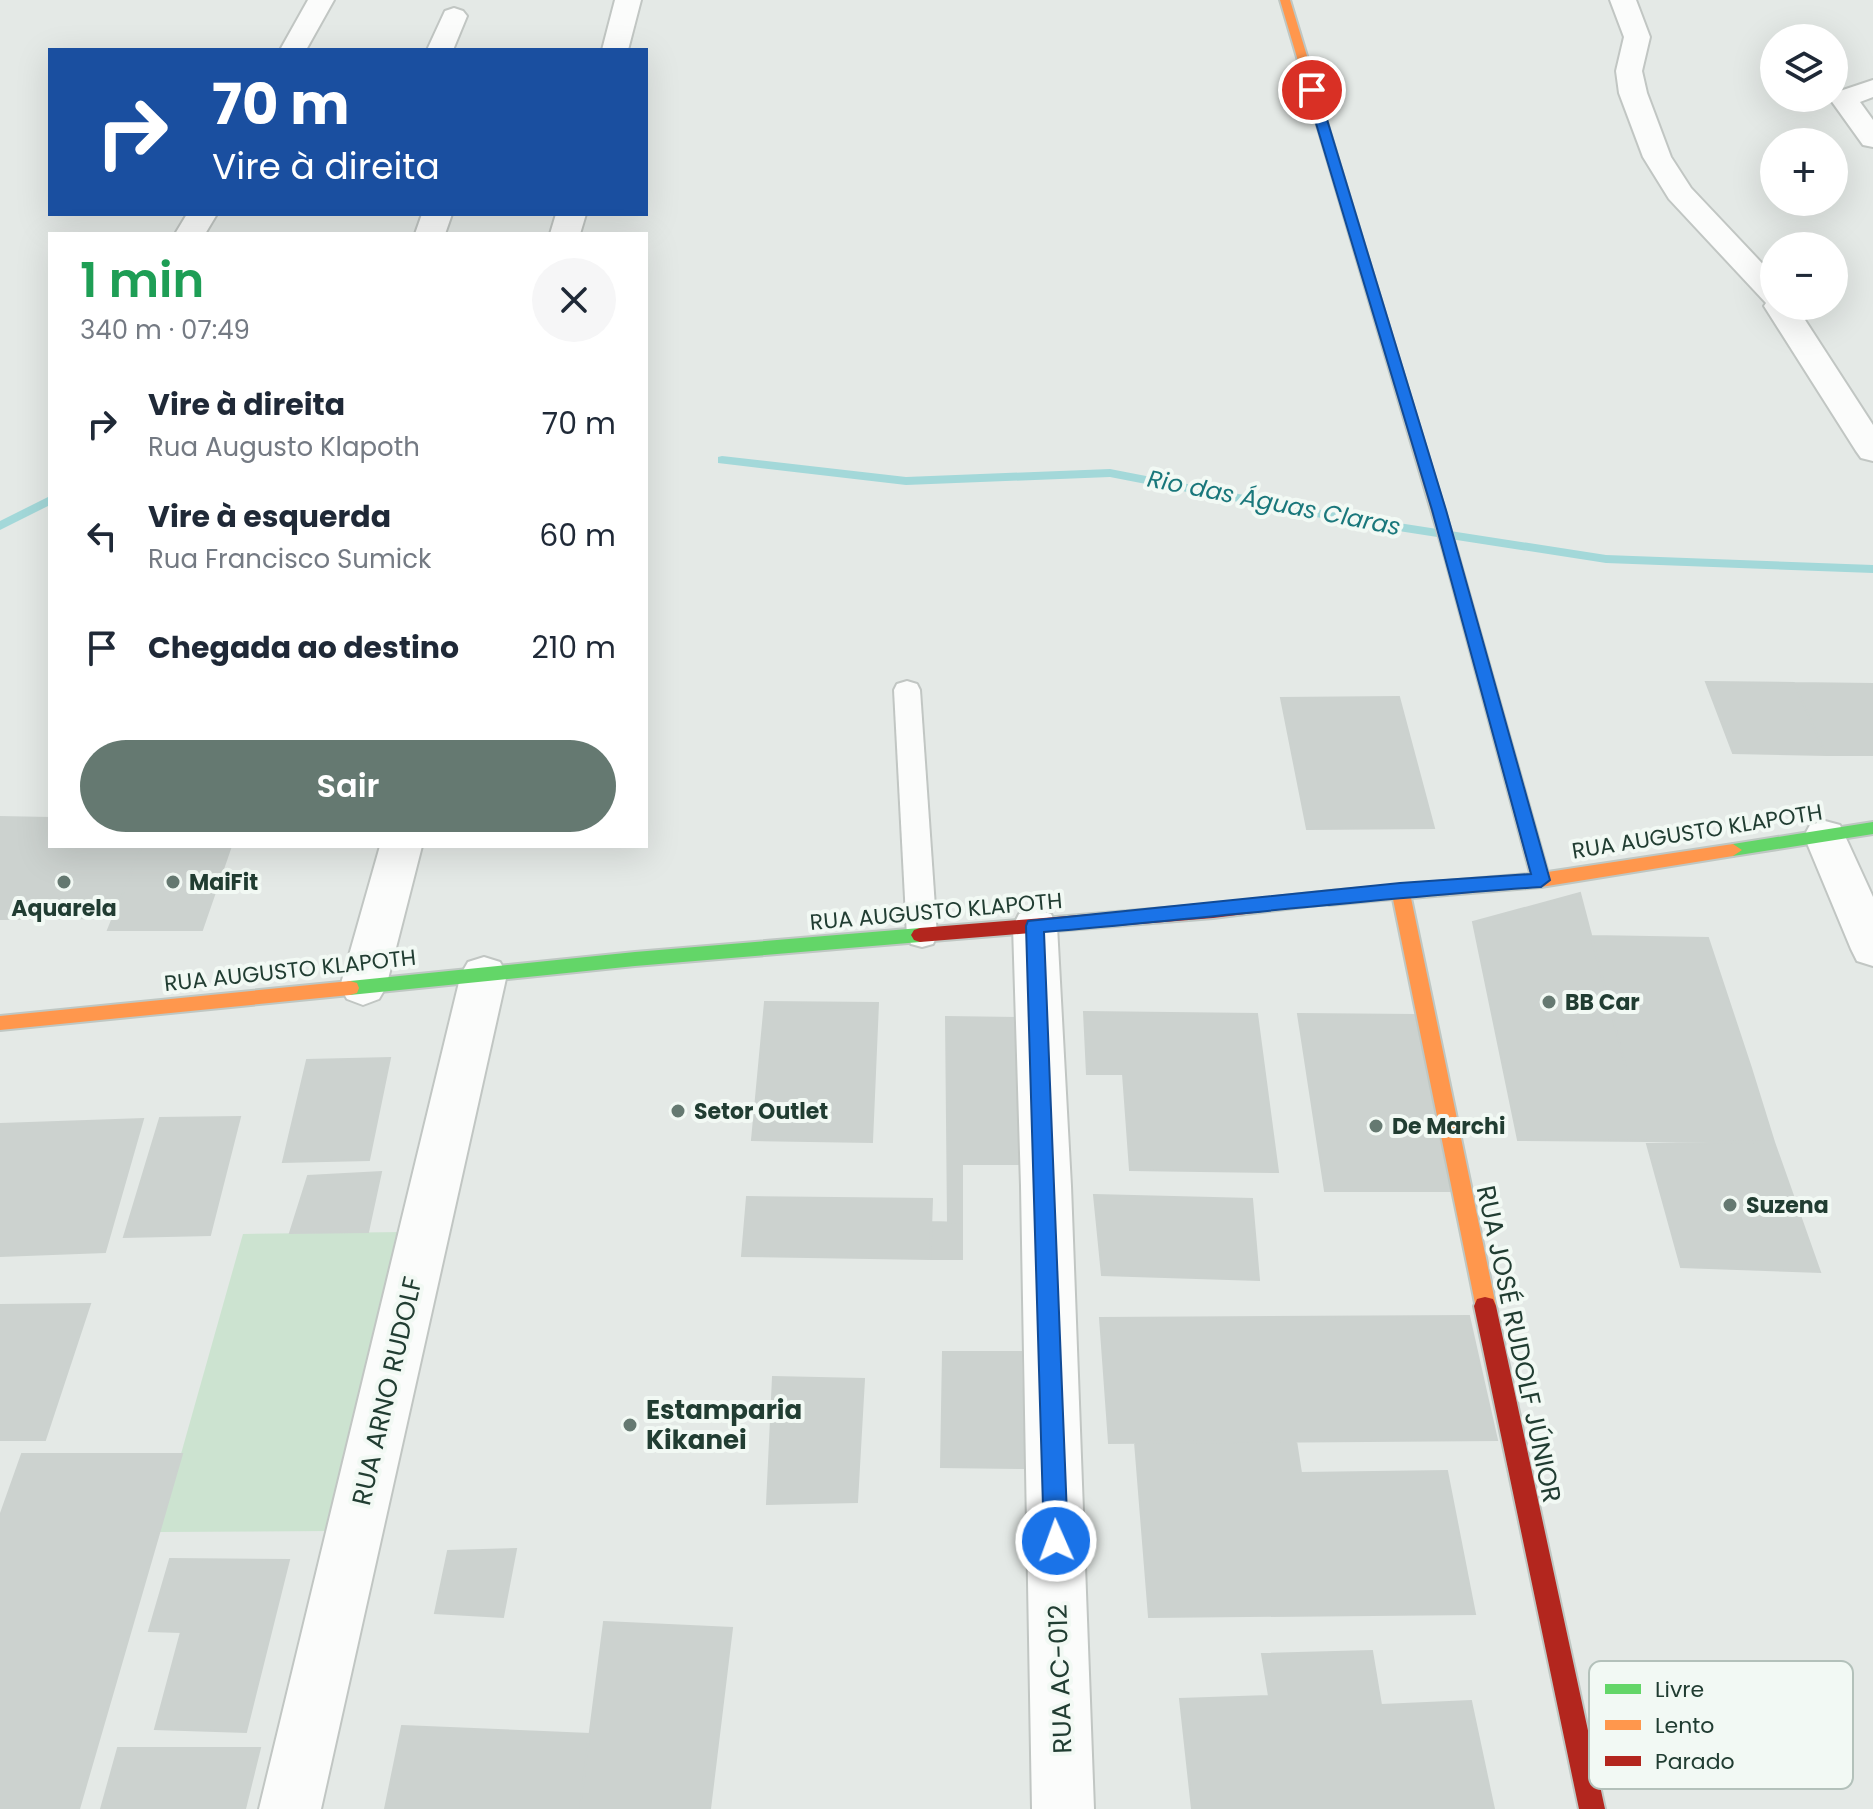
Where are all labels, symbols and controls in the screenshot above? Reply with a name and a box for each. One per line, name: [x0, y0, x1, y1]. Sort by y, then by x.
map controls: [1760, 24, 1848, 320]
button: layers: [1760, 24, 1848, 112]
pin: [1278, 56, 1346, 124]
text: 70 m: [212, 65, 350, 144]
icon: arrive: [1290, 68, 1334, 112]
icon: right: [80, 80, 184, 184]
button: +: [1760, 128, 1848, 216]
text: Vire à direita: [212, 141, 440, 192]
button: −: [1760, 232, 1848, 320]
text: 1 min: [80, 247, 204, 314]
button: close: [532, 258, 616, 342]
text: 340 m · 07:49: [80, 312, 250, 348]
text: Vire à direita: [148, 383, 345, 426]
icon: right: [80, 402, 124, 446]
text: 70 m: [542, 402, 616, 445]
text: Rua Augusto Klapoth: [148, 429, 420, 465]
water label: Rio das Águas Claras: [1145, 462, 1403, 543]
text: Vire à esquerda: [148, 495, 391, 538]
icon: left: [80, 514, 124, 558]
text: 60 m: [539, 514, 616, 557]
text: Rua Francisco Sumick: [148, 541, 431, 577]
icon: arrive: [80, 626, 124, 670]
text: Chegada ao destino: [148, 626, 459, 669]
text: 210 m: [531, 626, 616, 669]
button: Sair: [80, 740, 616, 832]
street label: RUA AUGUSTO KLAPOTH: [1570, 796, 1825, 867]
place label: MaiFit: [189, 867, 258, 898]
marker: Aquarela: [55, 873, 73, 891]
marker: MaiFit: [164, 873, 182, 891]
street label: RUA AUGUSTO KLAPOTH: [809, 885, 1064, 938]
place label: Aquarela: [11, 893, 117, 924]
street label: RUA AUGUSTO KLAPOTH: [163, 942, 418, 999]
place label: BB Car: [1565, 987, 1640, 1018]
marker: BB Car: [1540, 993, 1558, 1011]
place label: Setor Outlet: [694, 1096, 828, 1127]
marker: Setor Outlet: [669, 1102, 687, 1120]
place label: De Marchi: [1392, 1111, 1505, 1142]
marker: De Marchi: [1367, 1117, 1385, 1135]
street label: RUA JOSÉ RUDOLF JÚNIOR: [1468, 1182, 1570, 1506]
place label: Suzena: [1746, 1190, 1829, 1221]
marker: Suzena: [1721, 1196, 1739, 1214]
street label: RUA ARNO RUDOLF: [343, 1273, 431, 1509]
place label: Estamparia Kikanei: [646, 1392, 802, 1458]
marker: Estamparia Kikanei: [621, 1416, 639, 1434]
position arrow: [1014, 1499, 1098, 1583]
street label: RUA AC-012: [1039, 1604, 1081, 1754]
legend: [1589, 1661, 1853, 1789]
text: Livre: [1655, 1674, 1704, 1705]
text: Lento: [1655, 1710, 1714, 1741]
text: Parado: [1655, 1746, 1735, 1777]

